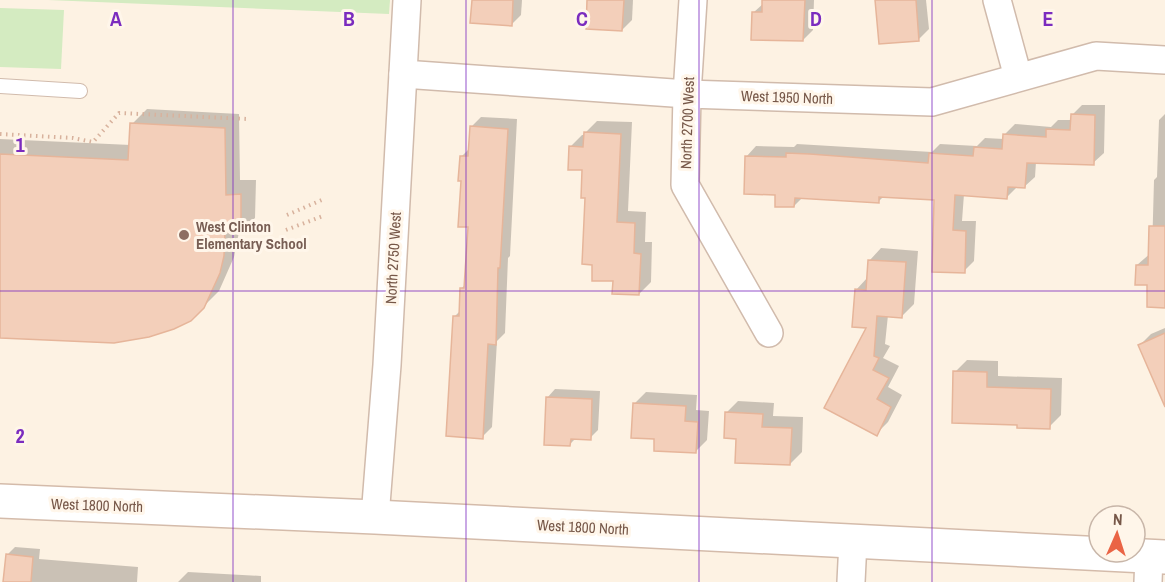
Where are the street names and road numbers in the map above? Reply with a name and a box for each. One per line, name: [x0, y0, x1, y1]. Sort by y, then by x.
street label: North 2700 West: [675, 76, 699, 169]
street label: West 1950 North: [741, 85, 833, 109]
street label: North 2750 West: [380, 211, 406, 305]
street label: West 1800 North: [51, 493, 143, 517]
street label: West 1800 North: [536, 514, 630, 540]

